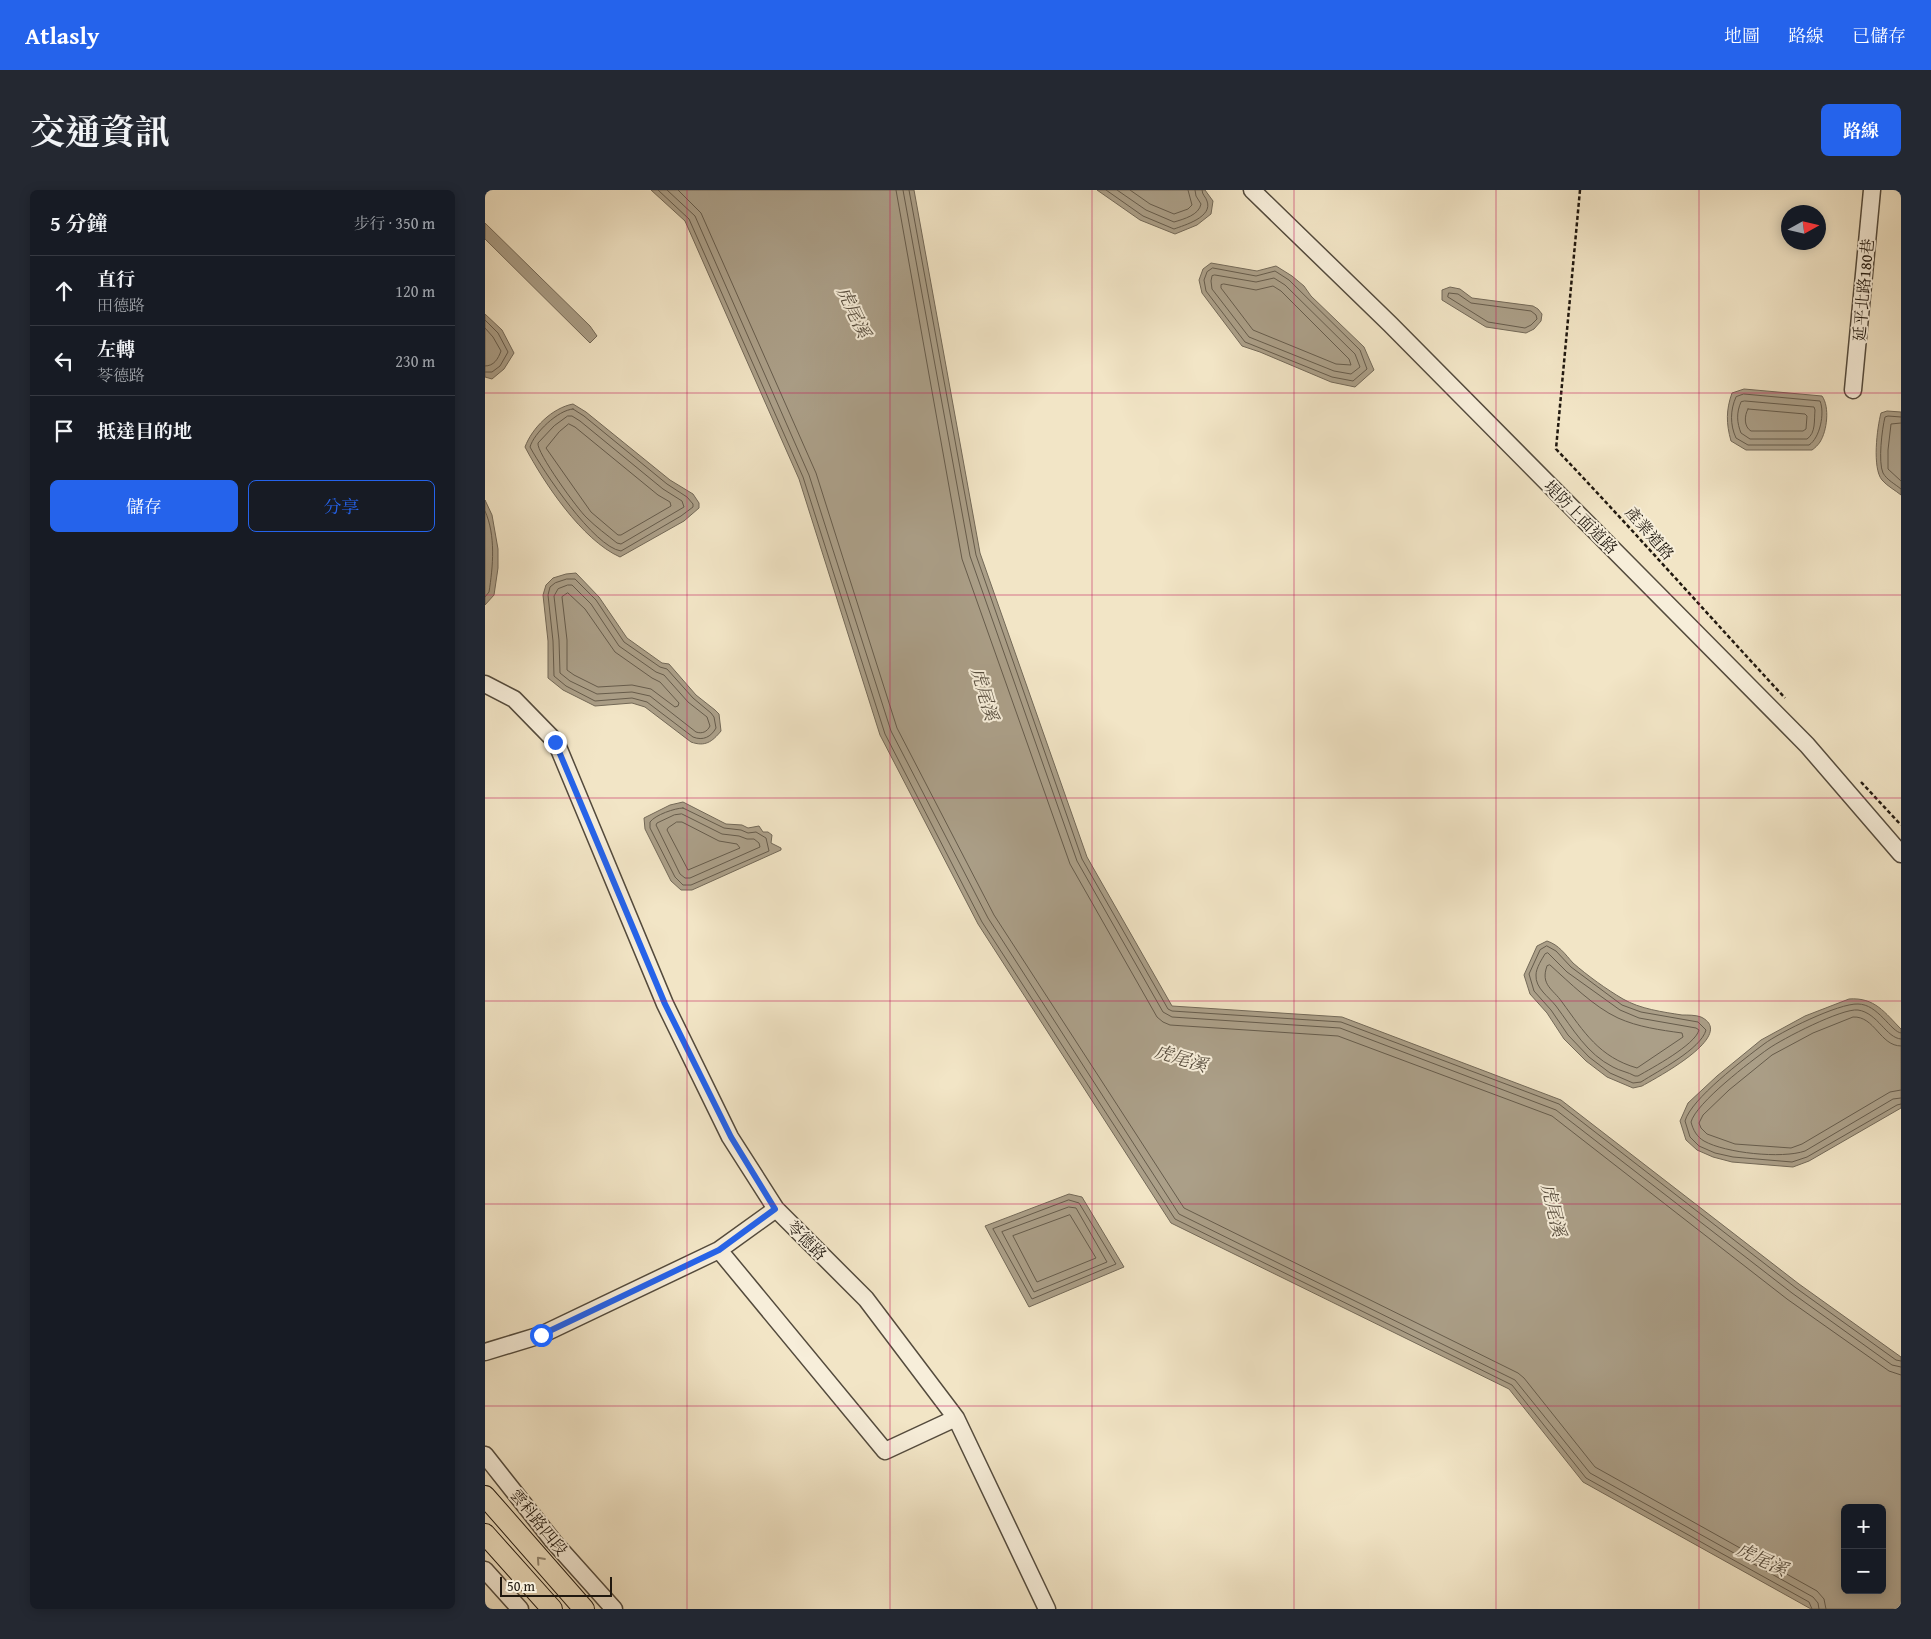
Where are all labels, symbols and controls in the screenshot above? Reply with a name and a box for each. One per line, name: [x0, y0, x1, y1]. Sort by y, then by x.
text: Atlasly: [25, 18, 99, 53]
text: 地圖: [1724, 22, 1760, 49]
text: 路線: [1788, 22, 1824, 49]
text: 已儲存: [1852, 22, 1906, 49]
button: 路線: [1821, 104, 1901, 156]
text: 交通資訊: [30, 106, 170, 157]
north arrow: [1781, 205, 1826, 250]
text: 5 分鐘: [50, 208, 108, 239]
text: 步行 · 350 m: [354, 211, 435, 235]
street label: 延平北路180巷: [1847, 238, 1879, 342]
text: 直行: [97, 265, 135, 293]
icon: ahead: [50, 277, 78, 305]
text: 120 m: [395, 279, 435, 303]
water label: 虎尾溪: [830, 282, 878, 344]
text: 田德路: [97, 293, 145, 317]
text: 左轉: [97, 335, 135, 363]
icon: left: [50, 347, 78, 375]
text: 230 m: [395, 349, 435, 373]
text: 苓德路: [97, 363, 145, 387]
icon: arrive: [50, 417, 78, 445]
text: 抵達目的地: [97, 417, 192, 445]
street label: 堤防上面道路: [1539, 475, 1623, 559]
button: 儲存: [50, 480, 238, 532]
button: 分享: [248, 480, 435, 532]
street label: 產業道路: [1620, 501, 1680, 565]
water label: 虎尾溪: [965, 664, 1006, 726]
route end: [544, 731, 567, 754]
water label: 虎尾溪: [1151, 1037, 1213, 1079]
water label: 虎尾溪: [1535, 1181, 1574, 1241]
street label: 苓德路: [782, 1215, 832, 1265]
route start: [530, 1324, 553, 1347]
street label: 雲科路四段: [504, 1483, 574, 1561]
map controls: [1841, 1504, 1886, 1594]
button: +: [1841, 1504, 1886, 1549]
water label: 虎尾溪: [1732, 1535, 1794, 1583]
button: −: [1841, 1549, 1886, 1594]
one-way arrow: [537, 1556, 546, 1565]
scale bar: [500, 1574, 613, 1597]
text: 50 m: [507, 1576, 535, 1596]

